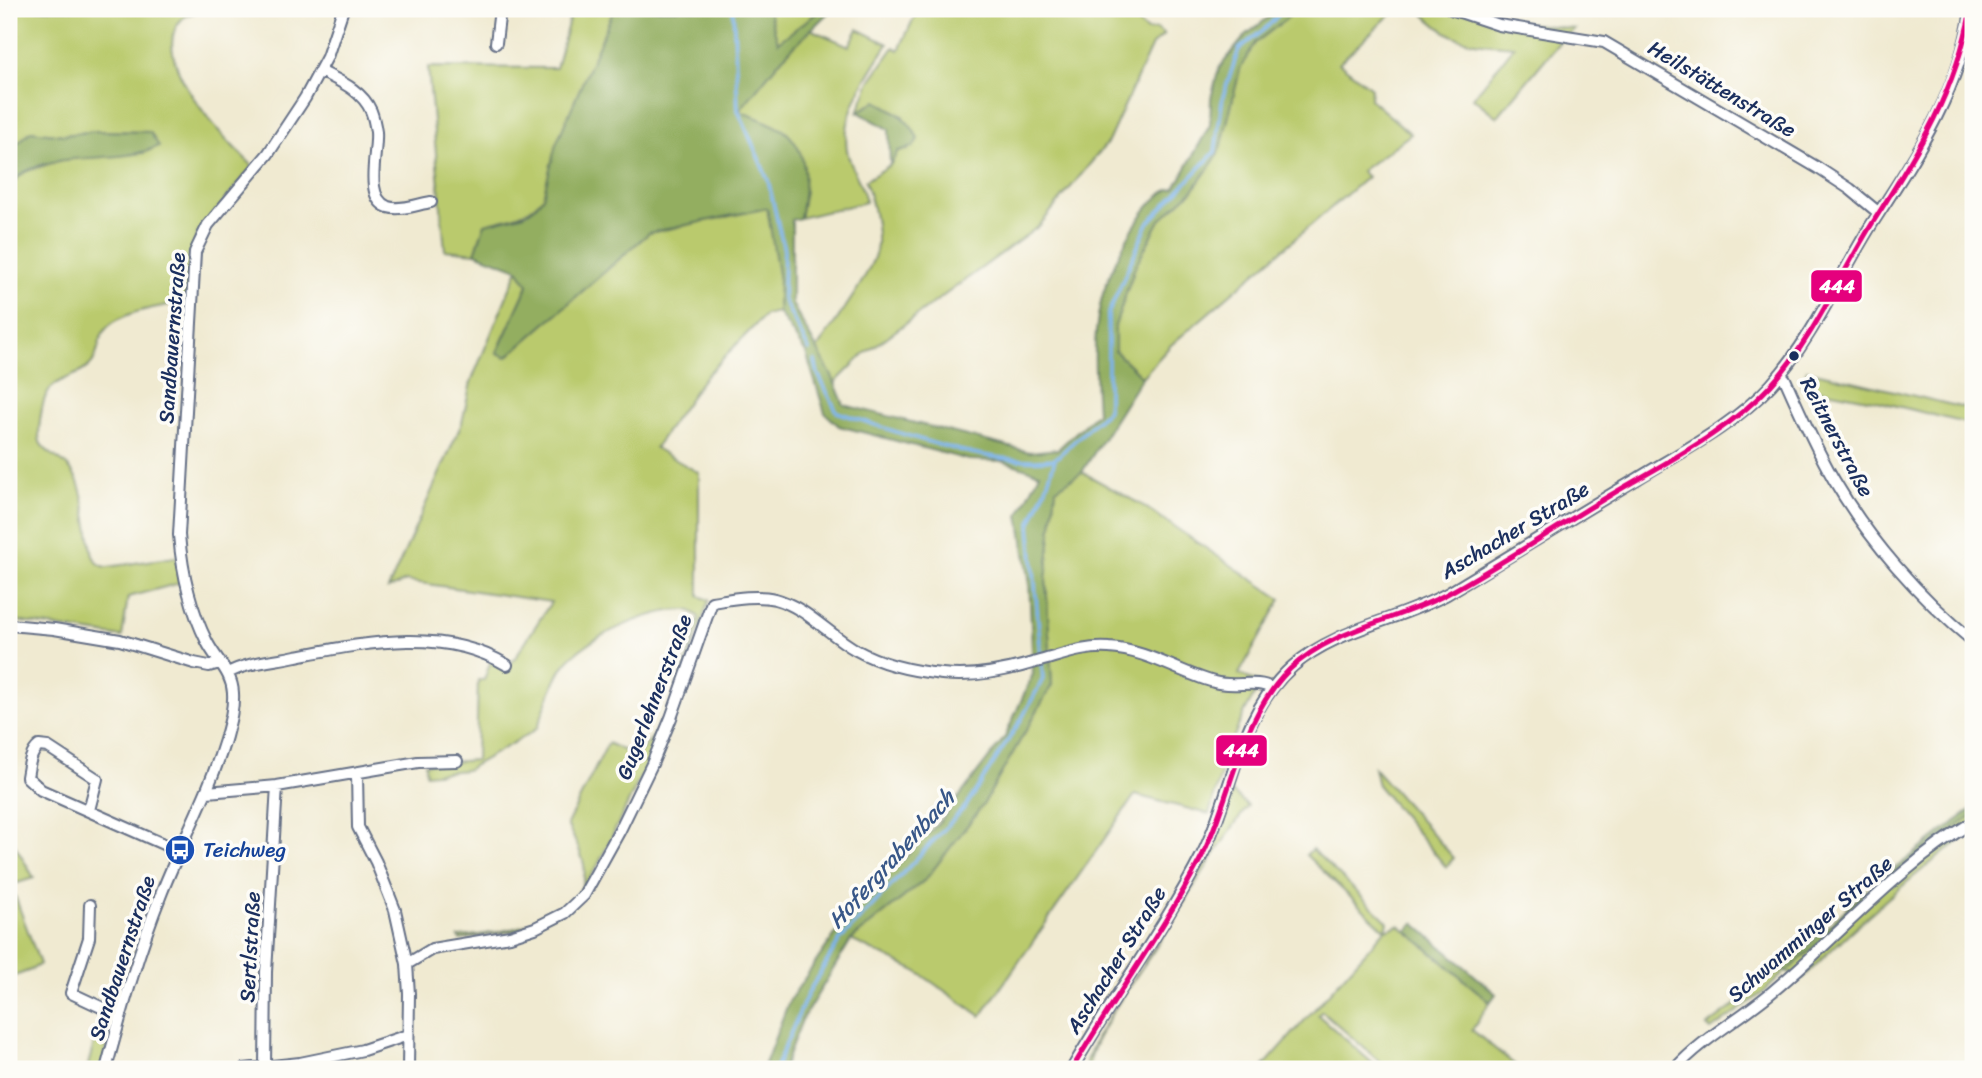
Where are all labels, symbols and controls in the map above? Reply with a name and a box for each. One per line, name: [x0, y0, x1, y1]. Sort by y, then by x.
street label: Heilstättenstraße: [1640, 30, 1804, 149]
street label: Sandbauernstraße: [147, 251, 197, 425]
line badge: 444: [1810, 269, 1863, 303]
text: 444: [1818, 270, 1855, 303]
unlabelled marker: [1787, 349, 1801, 363]
street label: Reitnerstraße: [1789, 370, 1885, 504]
street label: Aschacher Straße: [1432, 470, 1597, 590]
street label: Gugerlehnerstraße: [605, 609, 703, 785]
line badge: 444: [1215, 734, 1268, 767]
text: 444: [1222, 734, 1259, 767]
water label: Hofergrabenbach: [817, 779, 967, 939]
place label: Teichweg: [203, 831, 286, 869]
bus stop icon: Teichweg: [163, 833, 197, 867]
street label: Schwamminger Straße: [1718, 846, 1902, 1012]
street label: Sandbauernstraße: [77, 871, 167, 1045]
street label: Aschacher Straße: [1055, 878, 1177, 1042]
street label: Sertlstraße: [228, 890, 272, 1003]

